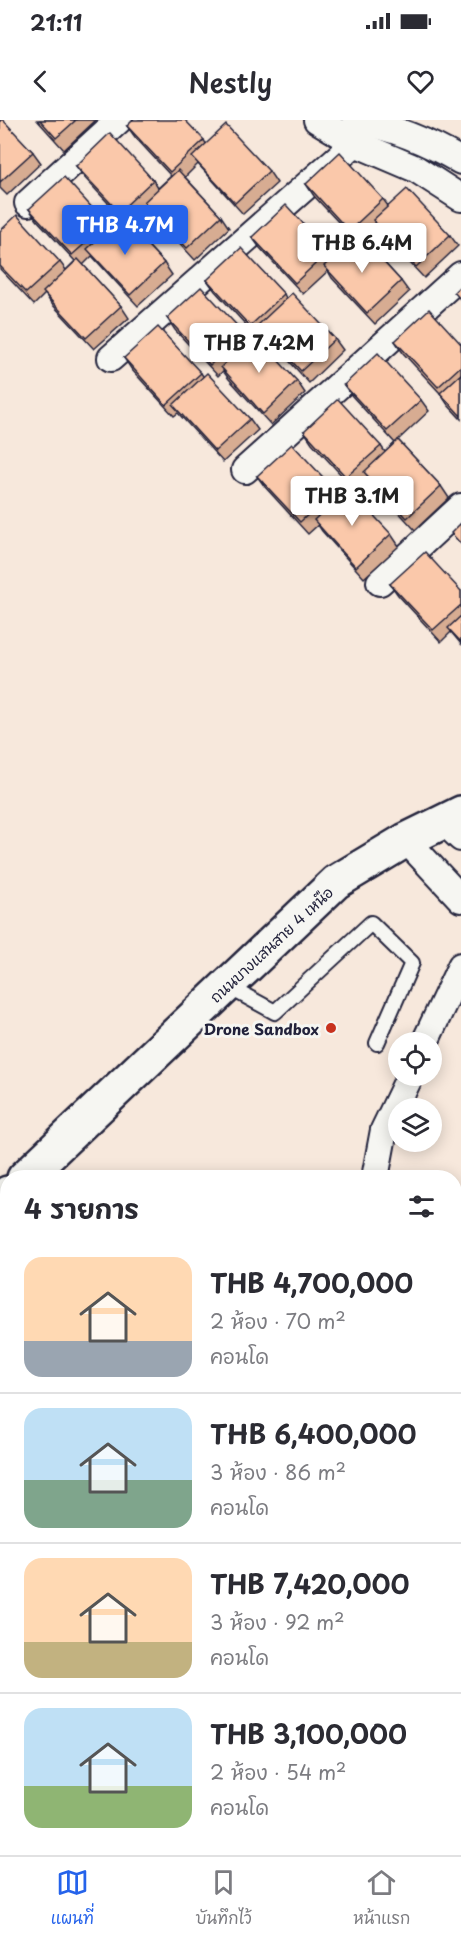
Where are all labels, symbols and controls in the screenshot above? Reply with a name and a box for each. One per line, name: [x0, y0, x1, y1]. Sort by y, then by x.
text: 21:11: [30, 5, 82, 38]
text: Nestly: [189, 61, 272, 102]
icon: back: [24, 65, 57, 98]
icon: heart: [404, 65, 437, 98]
pin: THB 4.7M: [63, 205, 187, 256]
text: THB 4.7M: [76, 209, 174, 239]
pin: THB 6.4M: [300, 223, 424, 274]
text: THB 6.4M: [311, 227, 413, 257]
pin: THB 7.42M: [190, 323, 328, 374]
text: THB 7.42M: [203, 327, 315, 357]
pin: THB 3.1M: [290, 476, 414, 527]
text: THB 3.1M: [305, 480, 399, 510]
street label: ถนนบางแสนสาย 4 เหนือ: [204, 880, 338, 1008]
place label: Drone Sandbox: [203, 1017, 320, 1040]
marker: Drone Sandbox: [324, 1021, 338, 1035]
map controls: [388, 1032, 442, 1152]
button: locate: [388, 1032, 442, 1086]
button: layers: [388, 1098, 442, 1152]
text: 4 รายการ: [24, 1189, 139, 1228]
icon: filters: [405, 1190, 438, 1223]
text: THB 4,700,000: [210, 1263, 413, 1302]
icon: home: [72, 1281, 144, 1353]
text: 2 ห้อง · 70 m²: [210, 1306, 346, 1336]
text: คอนโด: [210, 1341, 269, 1371]
text: THB 6,400,000: [210, 1414, 416, 1453]
icon: home: [72, 1432, 144, 1504]
text: 3 ห้อง · 86 m²: [210, 1457, 346, 1487]
text: คอนโด: [210, 1492, 269, 1522]
text: THB 7,420,000: [210, 1564, 409, 1603]
icon: home: [72, 1582, 144, 1654]
text: 3 ห้อง · 92 m²: [210, 1607, 345, 1637]
text: คอนโด: [210, 1642, 269, 1672]
text: THB 3,100,000: [210, 1714, 407, 1753]
icon: home: [72, 1732, 144, 1804]
text: 2 ห้อง · 54 m²: [210, 1757, 346, 1787]
text: คอนโด: [210, 1792, 269, 1822]
tab: แผนที่: [51, 1866, 94, 1930]
tab: บันทึกไว้: [195, 1866, 252, 1930]
tab: หน้าแรก: [353, 1866, 410, 1930]

